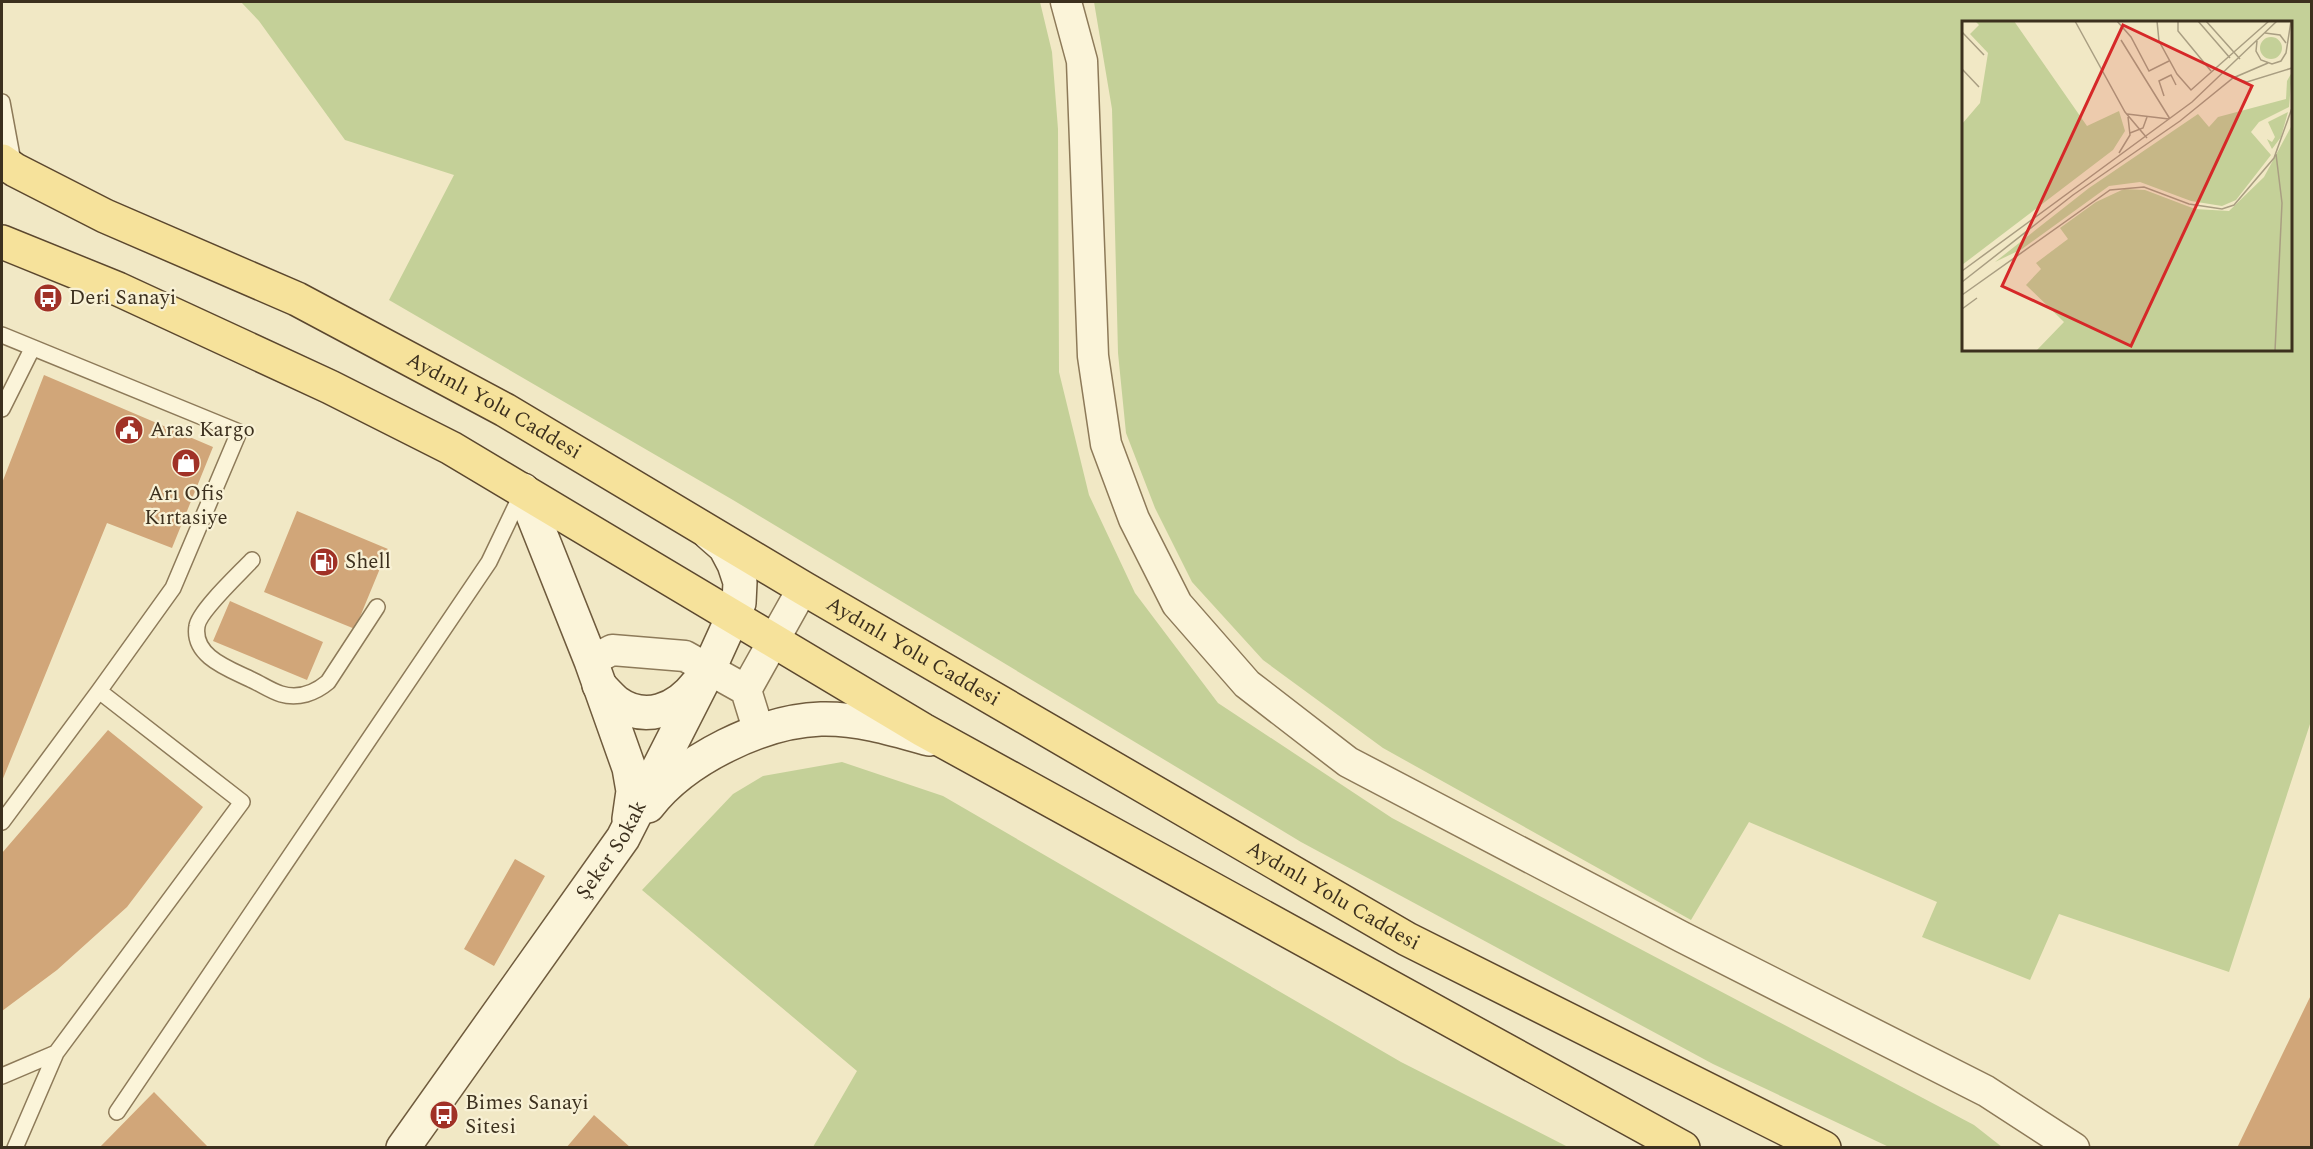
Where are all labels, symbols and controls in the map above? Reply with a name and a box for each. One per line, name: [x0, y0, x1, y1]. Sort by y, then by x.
inset map: [1962, 21, 2292, 351]
bus stop icon: Deri Sanayi: [32, 282, 64, 314]
place label: Deri Sanayi: [69, 282, 176, 314]
street label: Aydınlı Yolu Caddesi: [400, 344, 587, 468]
public building icon: Aras Kargo: [113, 414, 145, 446]
place label: Aras Kargo: [150, 414, 255, 446]
shop icon: Arı Ofis Kırtasiye: [170, 447, 202, 479]
place label: Arı Ofis Kırtasiye: [144, 478, 228, 534]
fuel station icon: Shell: [308, 546, 340, 578]
place label: Shell: [345, 546, 391, 578]
street label: Aydınlı Yolu Caddesi: [820, 589, 1006, 715]
street label: Şeker Sokak: [568, 794, 656, 907]
street label: Aydınlı Yolu Caddesi: [1240, 833, 1426, 959]
place label: Bimes Sanayi Sitesi: [465, 1087, 589, 1143]
bus stop icon: Bimes Sanayi Sitesi: [428, 1099, 460, 1131]

